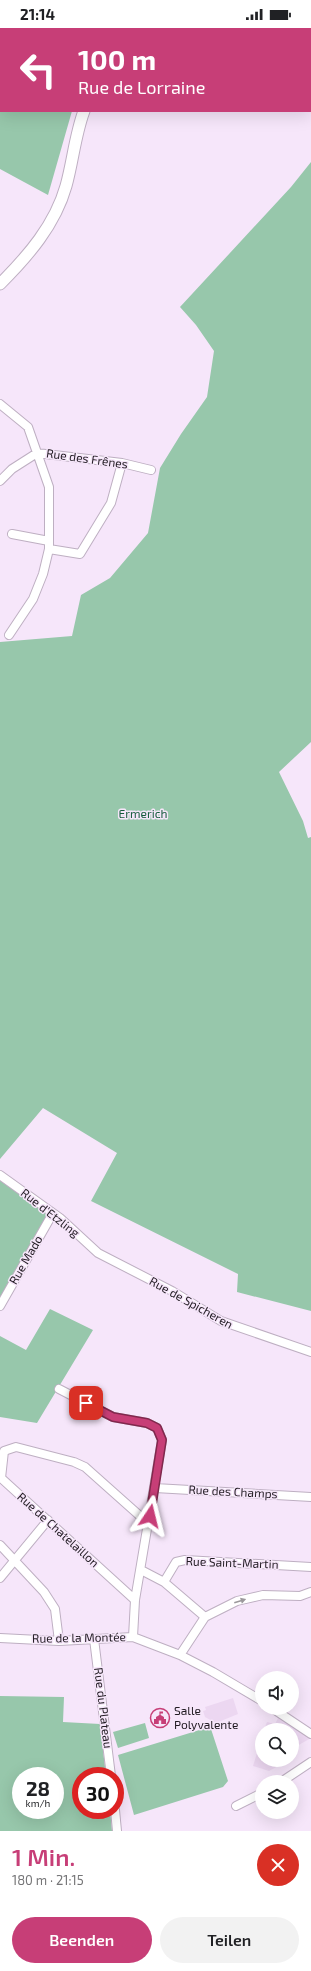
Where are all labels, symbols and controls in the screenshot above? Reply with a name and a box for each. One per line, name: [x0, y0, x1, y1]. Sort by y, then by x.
text: 21:14: [20, 5, 55, 23]
text: 100 m: [78, 42, 156, 76]
icon: left: [12, 44, 64, 96]
text: Rue de Lorraine: [78, 76, 205, 98]
street label: Rue des Frênes: [45, 445, 129, 471]
park label: Ermerich: [118, 806, 168, 820]
street label: Rue d'Etzling: [19, 1185, 83, 1240]
street label: Rue Mado: [6, 1232, 45, 1286]
street label: Rue de Spicheren: [147, 1273, 236, 1331]
pin: [69, 1386, 103, 1420]
icon: arrive: [75, 1392, 97, 1414]
street label: Rue des Champs: [188, 1482, 278, 1500]
street label: Rue de Chatelaillon: [15, 1489, 102, 1570]
position arrow: [129, 1495, 171, 1537]
street label: Rue Saint-Martin: [185, 1553, 279, 1571]
one-way arrow: [234, 1598, 246, 1604]
street label: Rue de la Montée: [32, 1629, 126, 1645]
street label: Rue du Plateau: [92, 1667, 116, 1749]
map controls: [255, 1671, 299, 1819]
button: sound: [255, 1671, 299, 1715]
place label: Salle Polyvalente: [174, 1703, 238, 1731]
public building icon: Salle Polyvalente: [149, 1707, 171, 1729]
button: search: [255, 1723, 299, 1767]
speed limit sign: 30: [72, 1767, 124, 1819]
button: layers: [255, 1775, 299, 1819]
text: 28: [26, 1776, 50, 1800]
text: km/h: [26, 1797, 50, 1809]
text: 1 Min.: [12, 1842, 75, 1871]
button: close: [257, 1844, 299, 1886]
text: 180 m · 21:15: [12, 1872, 84, 1888]
button: Beenden: [12, 1917, 152, 1963]
button: Teilen: [160, 1917, 299, 1963]

